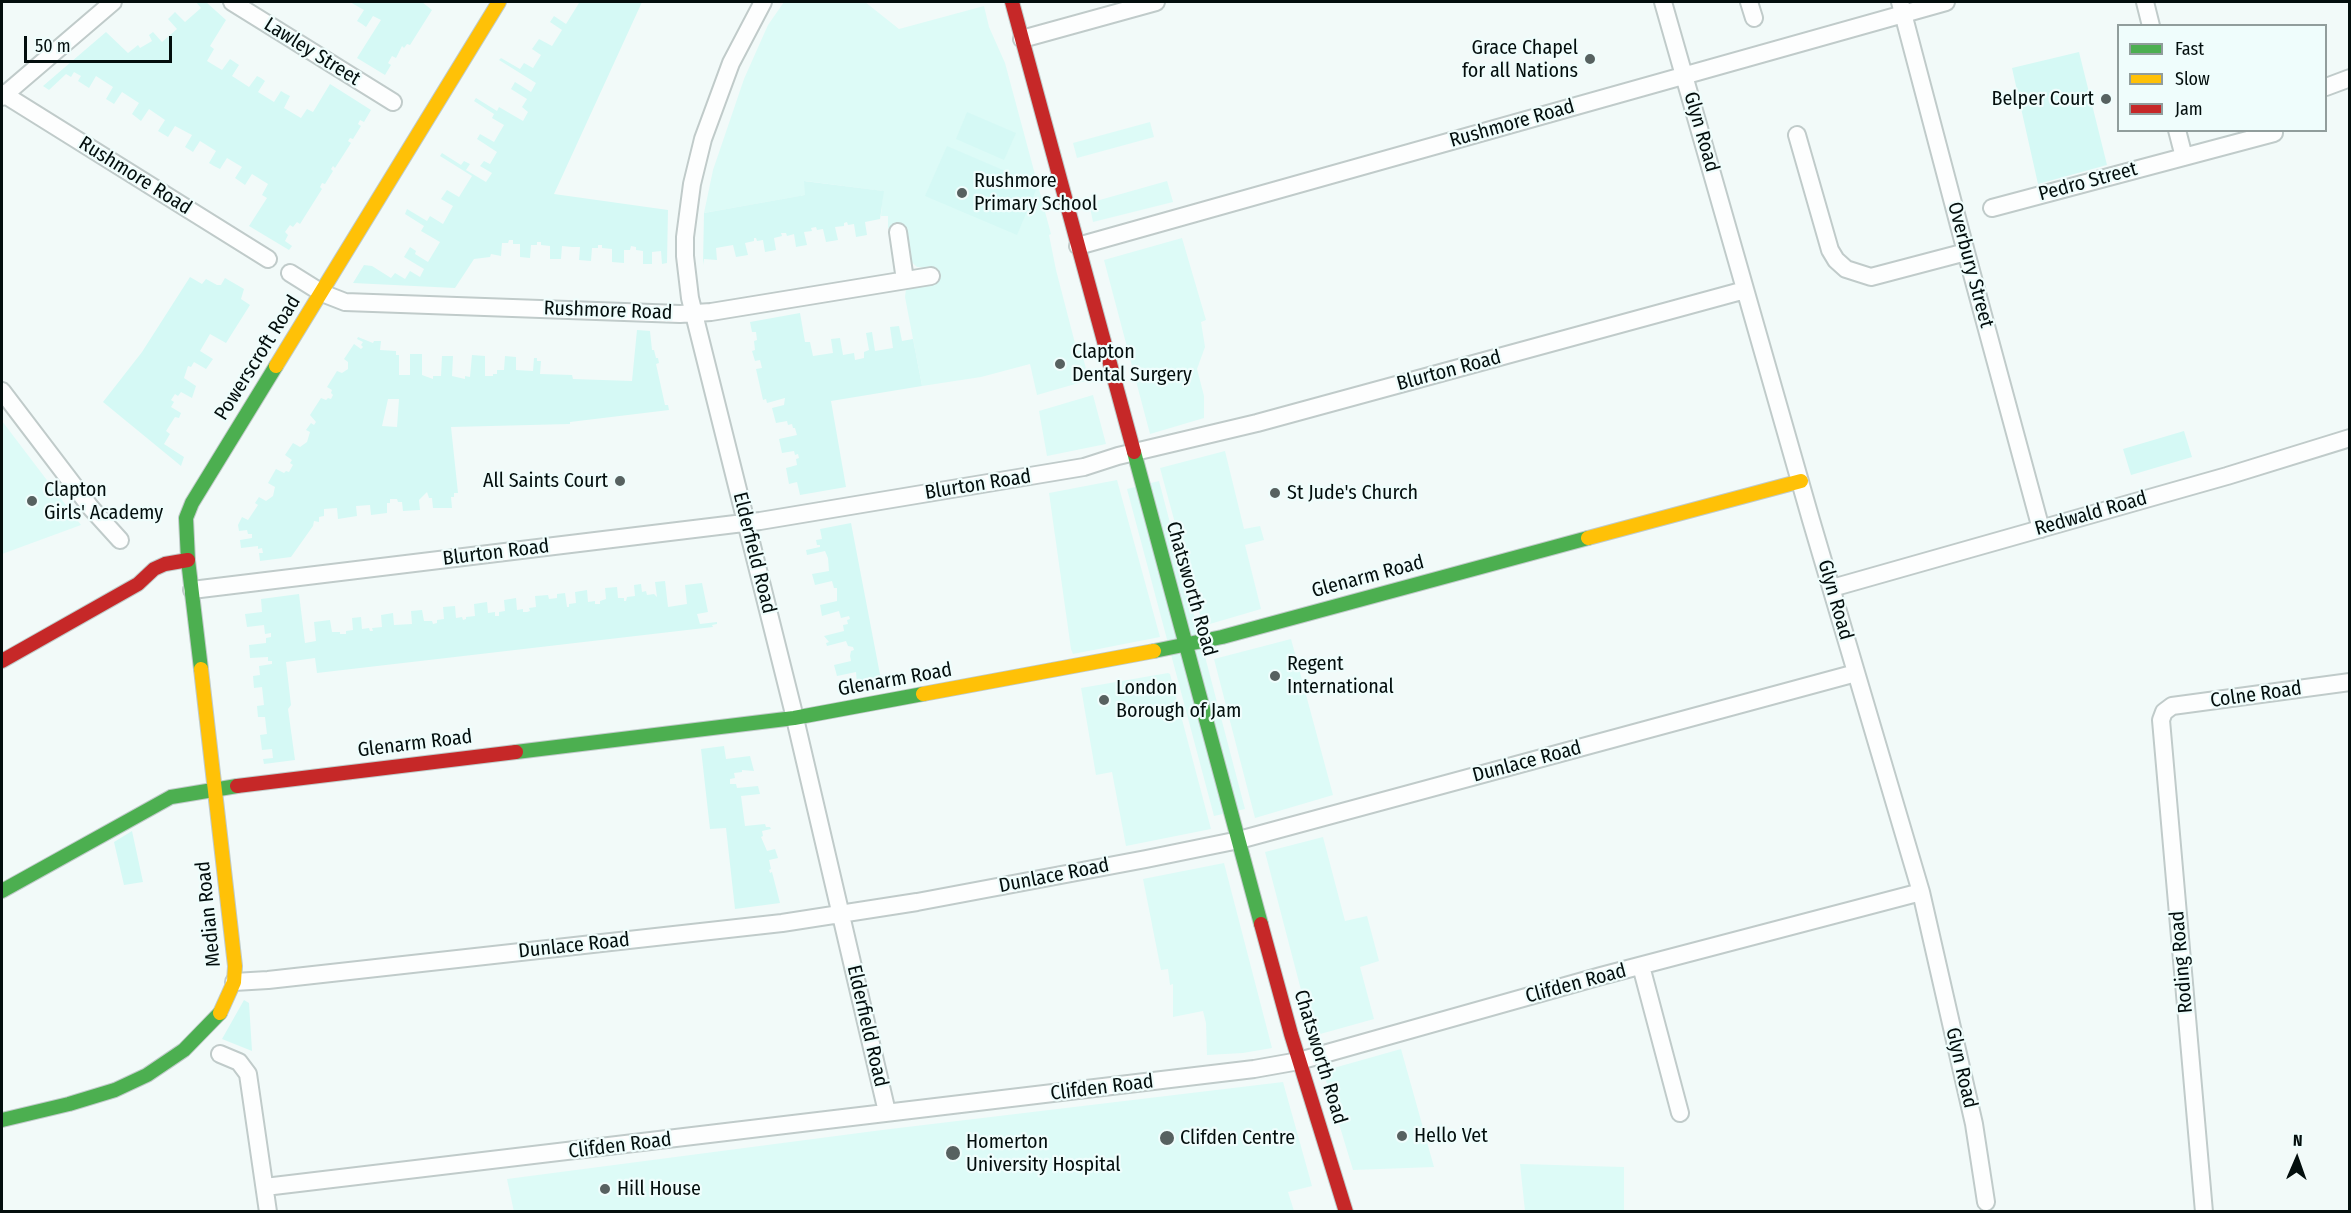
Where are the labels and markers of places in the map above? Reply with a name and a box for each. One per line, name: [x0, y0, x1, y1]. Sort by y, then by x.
place label: Grace Chapel for all Nations: [1462, 36, 1578, 83]
marker: Grace Chapel for all Nations: [1583, 52, 1597, 66]
place label: Belper Court: [1991, 87, 2094, 111]
marker: Belper Court: [2099, 92, 2113, 106]
place label: Rushmore Primary School: [974, 169, 1097, 216]
marker: Rushmore Primary School: [955, 186, 969, 200]
place label: Clapton Dental Surgery: [1072, 340, 1192, 387]
marker: Clapton Dental Surgery: [1053, 357, 1067, 371]
place label: All Saints Court: [483, 469, 608, 493]
marker: All Saints Court: [613, 474, 627, 488]
place label: Clapton Girls' Academy: [44, 478, 163, 525]
place label: St Jude's Church: [1287, 481, 1418, 505]
marker: St Jude's Church: [1268, 486, 1282, 500]
marker: Clapton Girls' Academy: [25, 494, 39, 508]
place label: Regent International: [1287, 652, 1394, 699]
marker: Regent International: [1268, 669, 1282, 683]
place label: London Borough of Jam: [1116, 676, 1241, 723]
marker: London Borough of Jam: [1097, 693, 1111, 707]
place label: Hello Vet: [1414, 1124, 1488, 1148]
place label: Clifden Centre: [1180, 1126, 1295, 1150]
marker: Clifden Centre: [1158, 1129, 1176, 1147]
marker: Hello Vet: [1395, 1129, 1409, 1143]
place label: Homerton University Hospital: [966, 1130, 1121, 1177]
marker: Homerton University Hospital: [944, 1144, 962, 1162]
place label: Hill House: [617, 1177, 701, 1201]
marker: Hill House: [598, 1182, 612, 1196]

